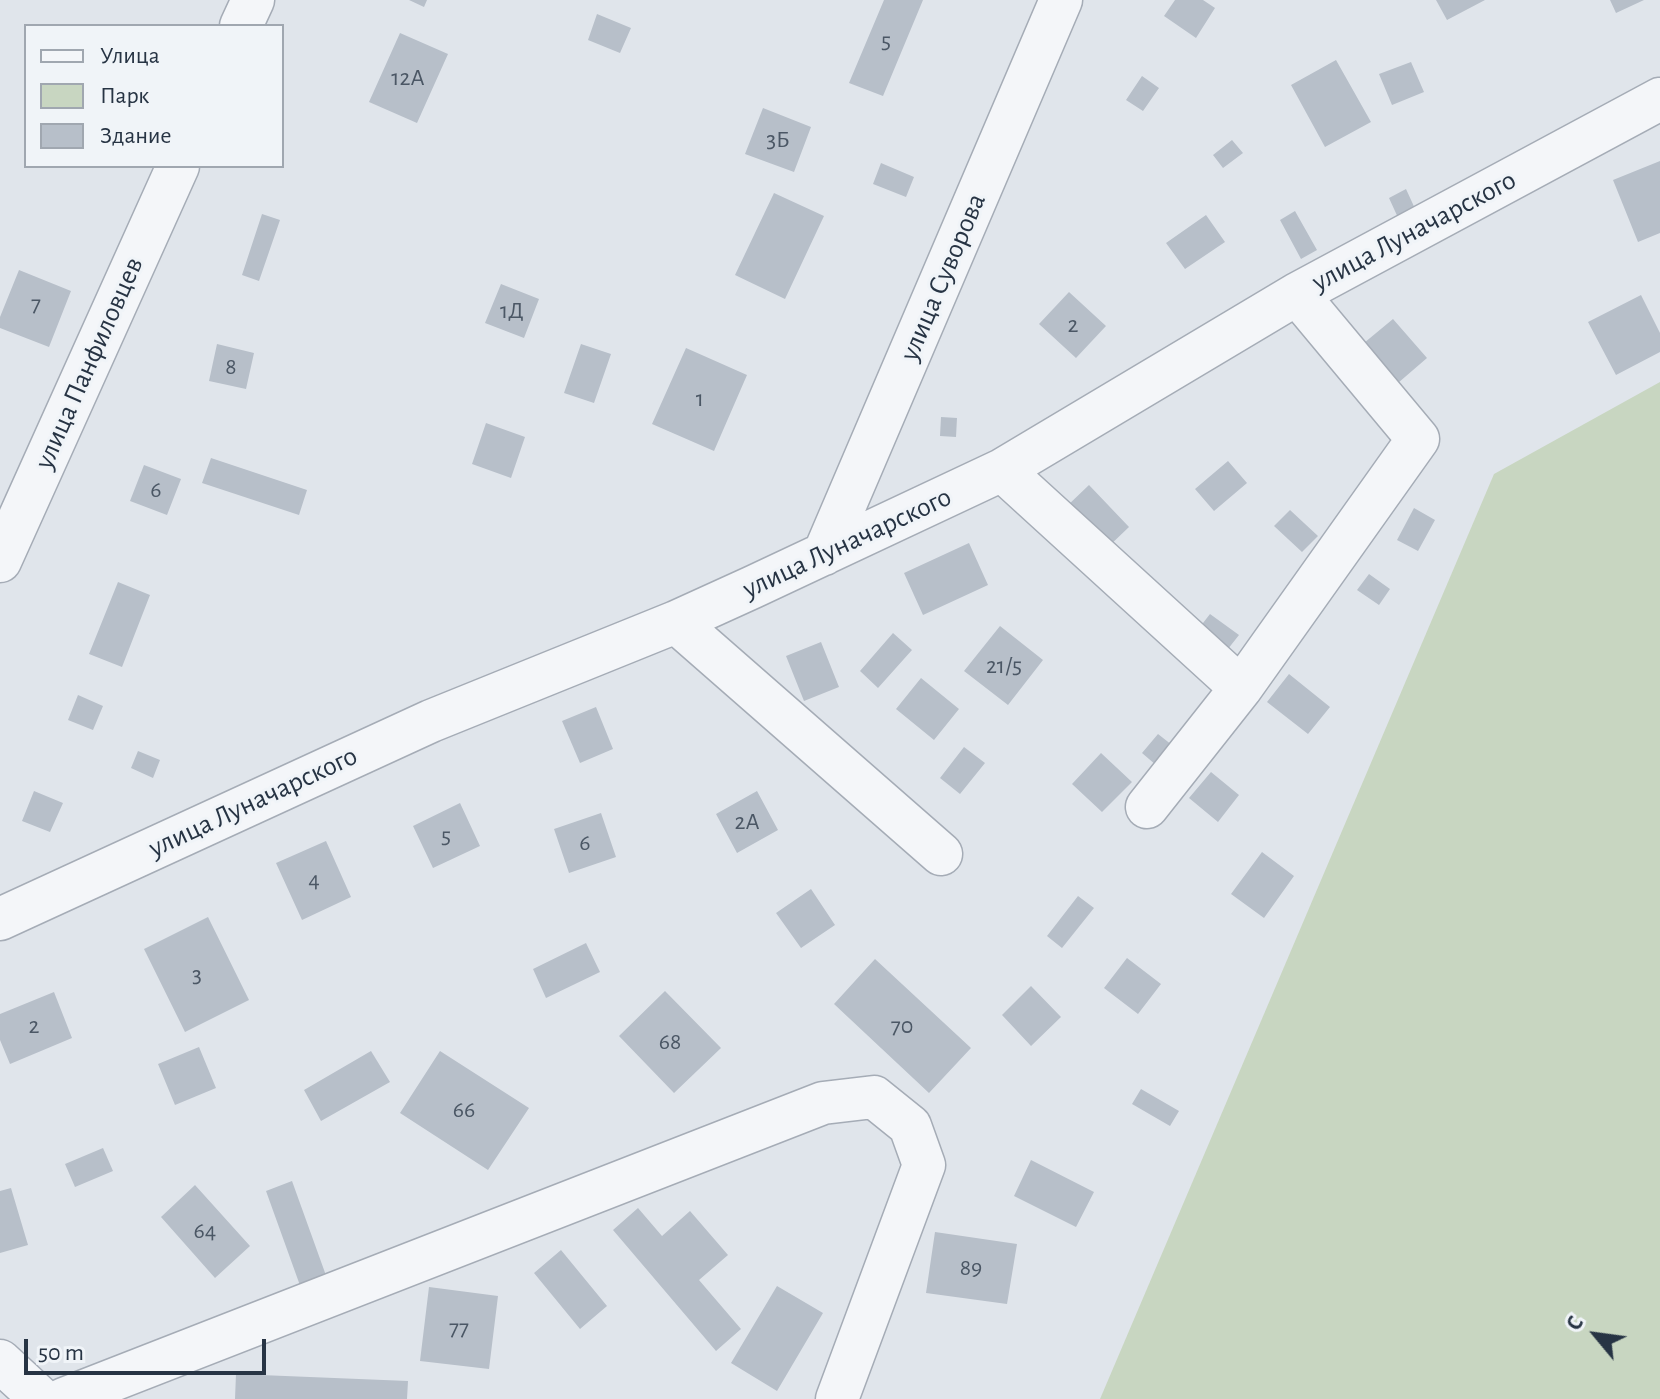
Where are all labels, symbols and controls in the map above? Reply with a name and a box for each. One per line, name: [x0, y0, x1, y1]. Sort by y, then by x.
legend: [24, 24, 284, 168]
house number: 5: [881, 27, 891, 55]
text: Улица: [100, 44, 160, 68]
house number: 12А: [391, 64, 425, 92]
text: Парк: [100, 84, 149, 108]
text: Здание: [100, 124, 171, 148]
house number: 3Б: [766, 126, 790, 154]
street label: улица Луначарского: [1306, 163, 1522, 299]
street label: улица Суворова: [893, 188, 993, 366]
street label: улица Панфиловцев: [27, 252, 151, 474]
house number: 7: [31, 290, 41, 318]
house number: 1Д: [500, 297, 524, 325]
house number: 2: [1068, 311, 1078, 339]
house number: 8: [225, 353, 237, 381]
house number: 1: [696, 385, 704, 413]
house number: 6: [150, 476, 162, 504]
street label: улица Луначарского: [737, 480, 957, 606]
house number: 21/5: [986, 652, 1022, 680]
street label: улица Луначарского: [143, 739, 363, 865]
house number: 2А: [734, 808, 760, 836]
house number: 5: [441, 822, 451, 850]
house number: 6: [579, 829, 591, 857]
house number: 4: [308, 866, 320, 894]
house number: 3: [192, 961, 202, 989]
house number: 2: [29, 1012, 39, 1040]
house number: 70: [891, 1012, 913, 1040]
house number: 68: [659, 1028, 681, 1056]
house number: 66: [453, 1096, 475, 1124]
house number: 64: [194, 1217, 216, 1245]
house number: 89: [960, 1254, 982, 1282]
north arrow: [1556, 1295, 1636, 1375]
text: С: [1562, 1313, 1588, 1334]
house number: 77: [449, 1314, 469, 1342]
scale bar: [28, 1323, 270, 1373]
text: 50 m: [38, 1341, 84, 1365]

